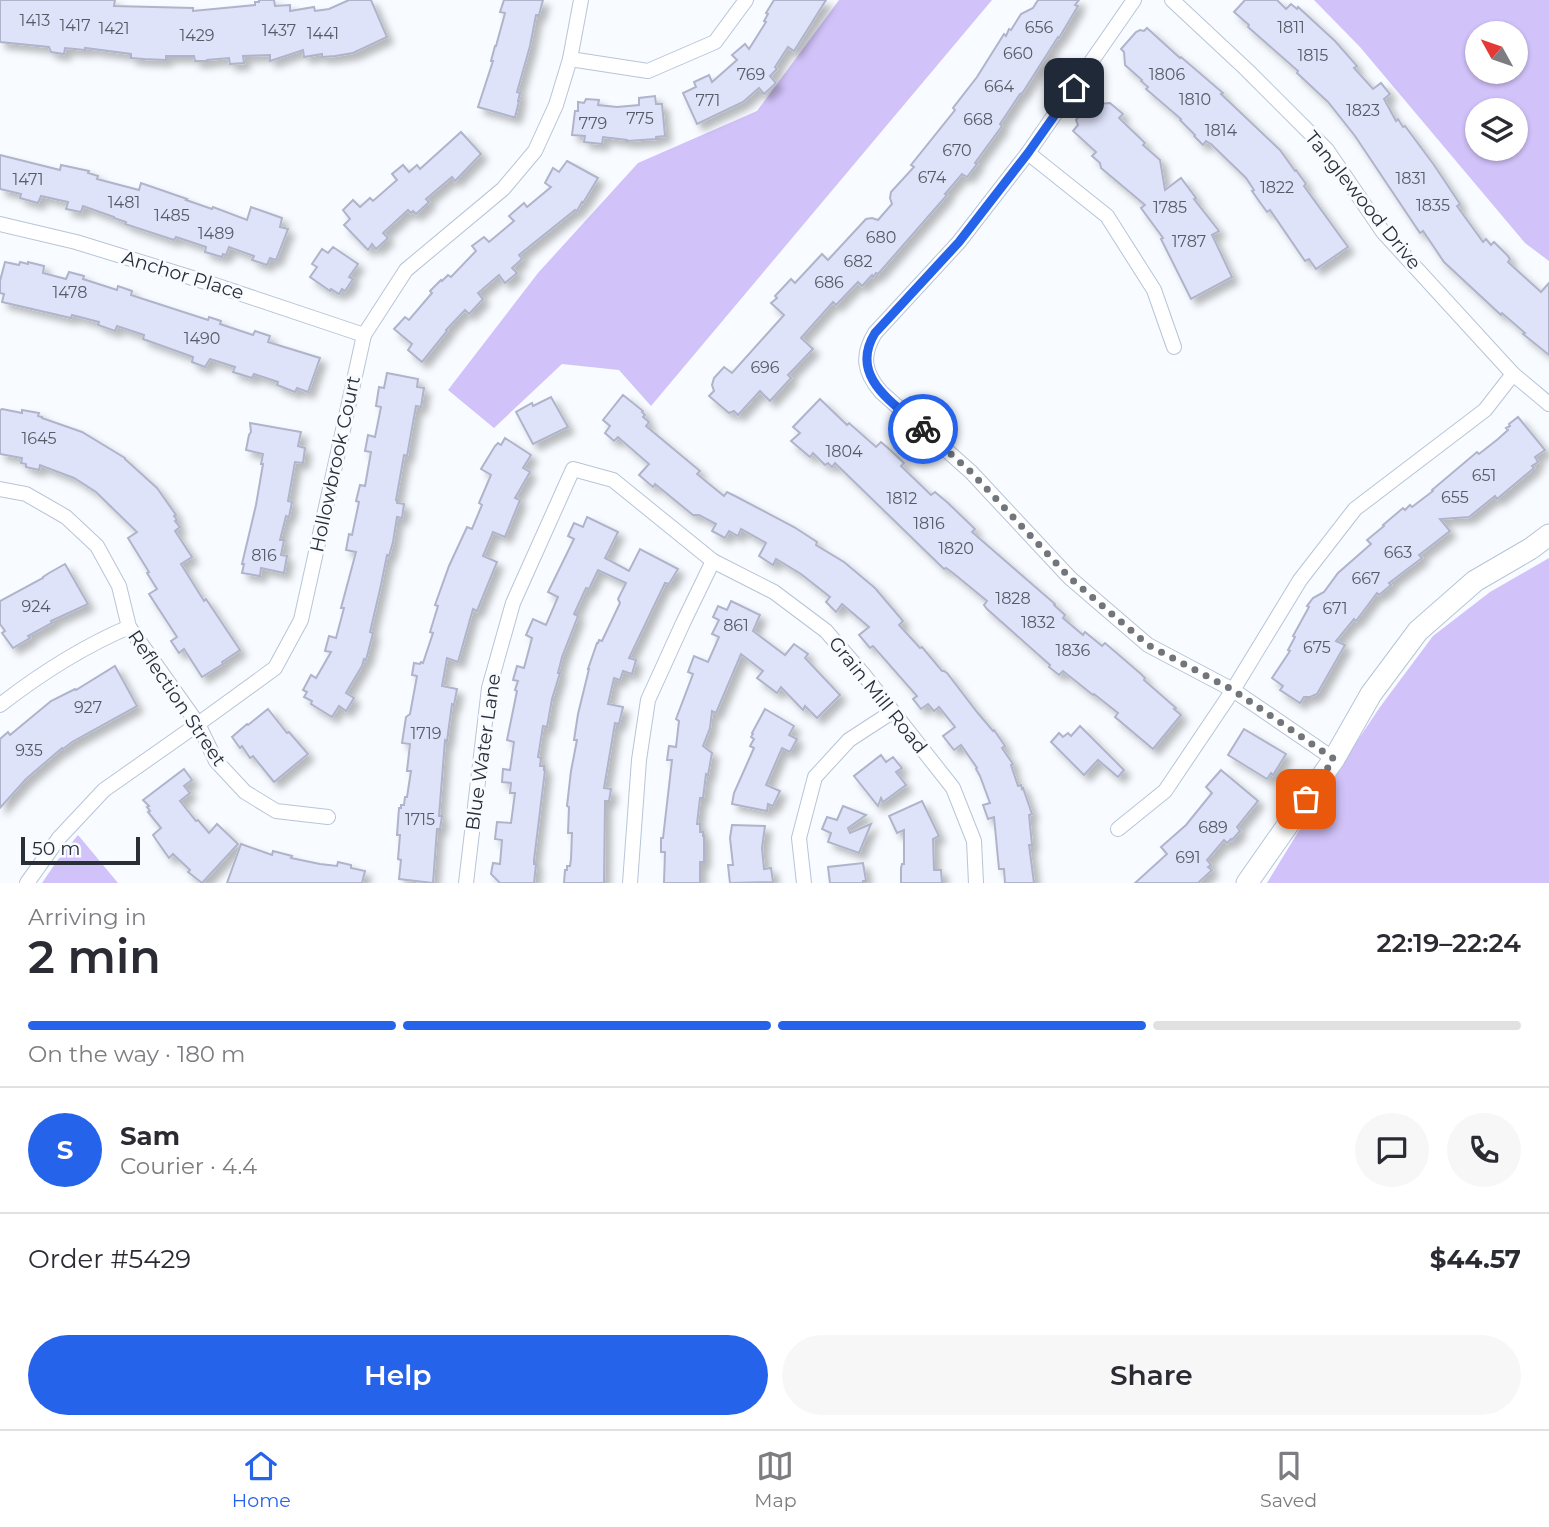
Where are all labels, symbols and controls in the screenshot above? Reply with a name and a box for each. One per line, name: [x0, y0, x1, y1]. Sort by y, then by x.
house number: 1413: [20, 11, 50, 30]
house number: 1417: [59, 16, 91, 35]
house number: 656: [1025, 18, 1054, 37]
house number: 1811: [1277, 18, 1305, 37]
house number: 1421: [98, 19, 130, 38]
house number: 1437: [262, 21, 296, 40]
north arrow: [1465, 21, 1528, 84]
map controls: [1465, 21, 1528, 161]
house number: 1441: [307, 24, 339, 43]
house number: 1429: [179, 26, 215, 45]
house number: 660: [1003, 44, 1033, 63]
house number: 1815: [1298, 46, 1328, 65]
pin: [1044, 58, 1104, 118]
house number: 769: [737, 65, 765, 84]
house number: 1806: [1149, 65, 1185, 84]
icon: home: [1055, 69, 1093, 107]
house number: 664: [984, 77, 1014, 96]
house number: 1810: [1179, 90, 1211, 109]
house number: 771: [696, 91, 720, 110]
button: layers: [1465, 98, 1528, 161]
house number: 1823: [1346, 101, 1380, 120]
house number: 775: [626, 109, 654, 128]
house number: 668: [963, 110, 993, 129]
house number: 779: [579, 114, 607, 133]
house number: 1814: [1205, 121, 1238, 140]
street label: Tanglewood Drive: [1300, 126, 1426, 274]
house number: 670: [942, 141, 972, 160]
house number: 674: [918, 168, 947, 187]
house number: 1831: [1396, 169, 1426, 188]
house number: 1471: [13, 170, 43, 189]
house number: 1822: [1260, 178, 1294, 197]
house number: 1481: [108, 193, 140, 212]
house number: 1835: [1416, 196, 1450, 215]
house number: 1785: [1153, 198, 1187, 217]
house number: 1485: [154, 206, 190, 225]
house number: 1489: [198, 224, 234, 243]
house number: 680: [866, 228, 896, 247]
house number: 1787: [1172, 232, 1206, 251]
street label: Anchor Place: [119, 246, 247, 304]
house number: 682: [843, 252, 873, 271]
house number: 686: [814, 273, 844, 292]
house number: 1478: [53, 283, 87, 302]
house number: 1490: [184, 329, 220, 348]
house number: 696: [750, 358, 780, 377]
street label: Hollowbrook Court: [305, 373, 365, 554]
courier: [888, 394, 958, 464]
icon: bike: [904, 410, 942, 448]
house number: 1645: [21, 429, 57, 448]
house number: 1804: [825, 442, 863, 461]
house number: 651: [1472, 466, 1496, 485]
house number: 655: [1441, 488, 1469, 507]
house number: 1812: [887, 489, 917, 508]
house number: 1816: [913, 514, 945, 533]
house number: 1820: [938, 539, 974, 558]
house number: 663: [1384, 543, 1412, 562]
house number: 816: [251, 546, 277, 565]
house number: 667: [1352, 569, 1380, 588]
house number: 1828: [995, 589, 1031, 608]
house number: 924: [21, 597, 51, 616]
house number: 671: [1323, 599, 1347, 618]
house number: 1832: [1021, 613, 1055, 632]
house number: 861: [723, 616, 749, 635]
street label: Reflection Street: [123, 626, 231, 771]
street label: Grain Mill Road: [824, 632, 932, 758]
house number: 675: [1303, 638, 1331, 657]
house number: 1836: [1056, 641, 1091, 660]
street label: Blue Water Lane: [461, 672, 505, 832]
house number: 927: [74, 698, 102, 717]
house number: 1719: [411, 724, 441, 743]
house number: 935: [15, 741, 43, 760]
pin: [1276, 769, 1336, 829]
icon: bag: [1287, 780, 1325, 818]
house number: 1715: [405, 810, 435, 829]
house number: 689: [1198, 818, 1228, 837]
scale bar: [21, 834, 140, 866]
text: 50 m: [32, 837, 80, 860]
house number: 691: [1175, 848, 1201, 867]
text: Arriving in: [28, 903, 147, 931]
text: 22:19–22:24: [1376, 927, 1521, 959]
text: 2 min: [28, 928, 161, 985]
text: On the way · 180 m: [28, 1040, 246, 1068]
button: chat: [1355, 1113, 1429, 1187]
button: phone: [1447, 1113, 1521, 1187]
text: Sam: [120, 1120, 180, 1152]
text: S: [57, 1134, 73, 1166]
text: Courier · 4.4: [120, 1152, 257, 1180]
text: Order #5429: [28, 1243, 191, 1275]
text: $44.57: [1430, 1243, 1521, 1275]
button: Help: [28, 1335, 768, 1415]
button: Share: [782, 1335, 1521, 1415]
tab: Home: [232, 1447, 291, 1512]
tab: Map: [754, 1447, 797, 1512]
tab: Saved: [1260, 1447, 1317, 1512]

